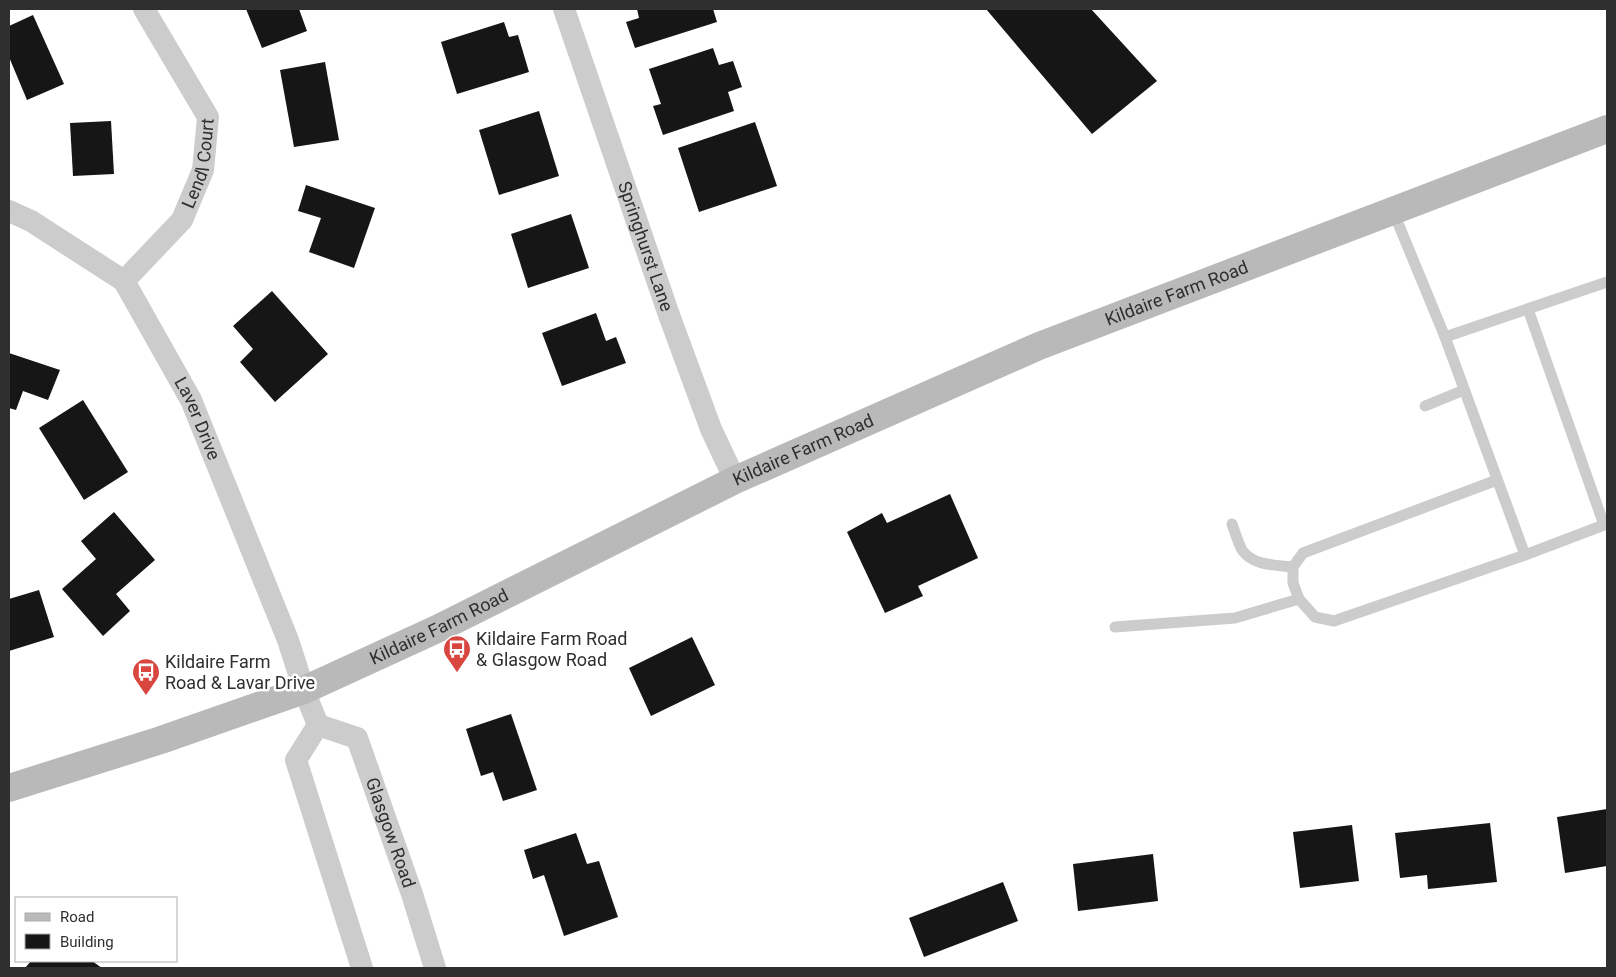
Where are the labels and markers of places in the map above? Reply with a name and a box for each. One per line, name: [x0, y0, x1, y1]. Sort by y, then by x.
place label: Kildaire Farm Road & Glasgow Road: [476, 628, 627, 670]
bus stop icon: Kildaire Farm Road & Glasgow Road: [442, 634, 472, 673]
place label: Kildaire Farm Road & Lavar Drive: [165, 651, 315, 693]
bus stop icon: Kildaire Farm Road & Lavar Drive: [131, 657, 161, 696]

